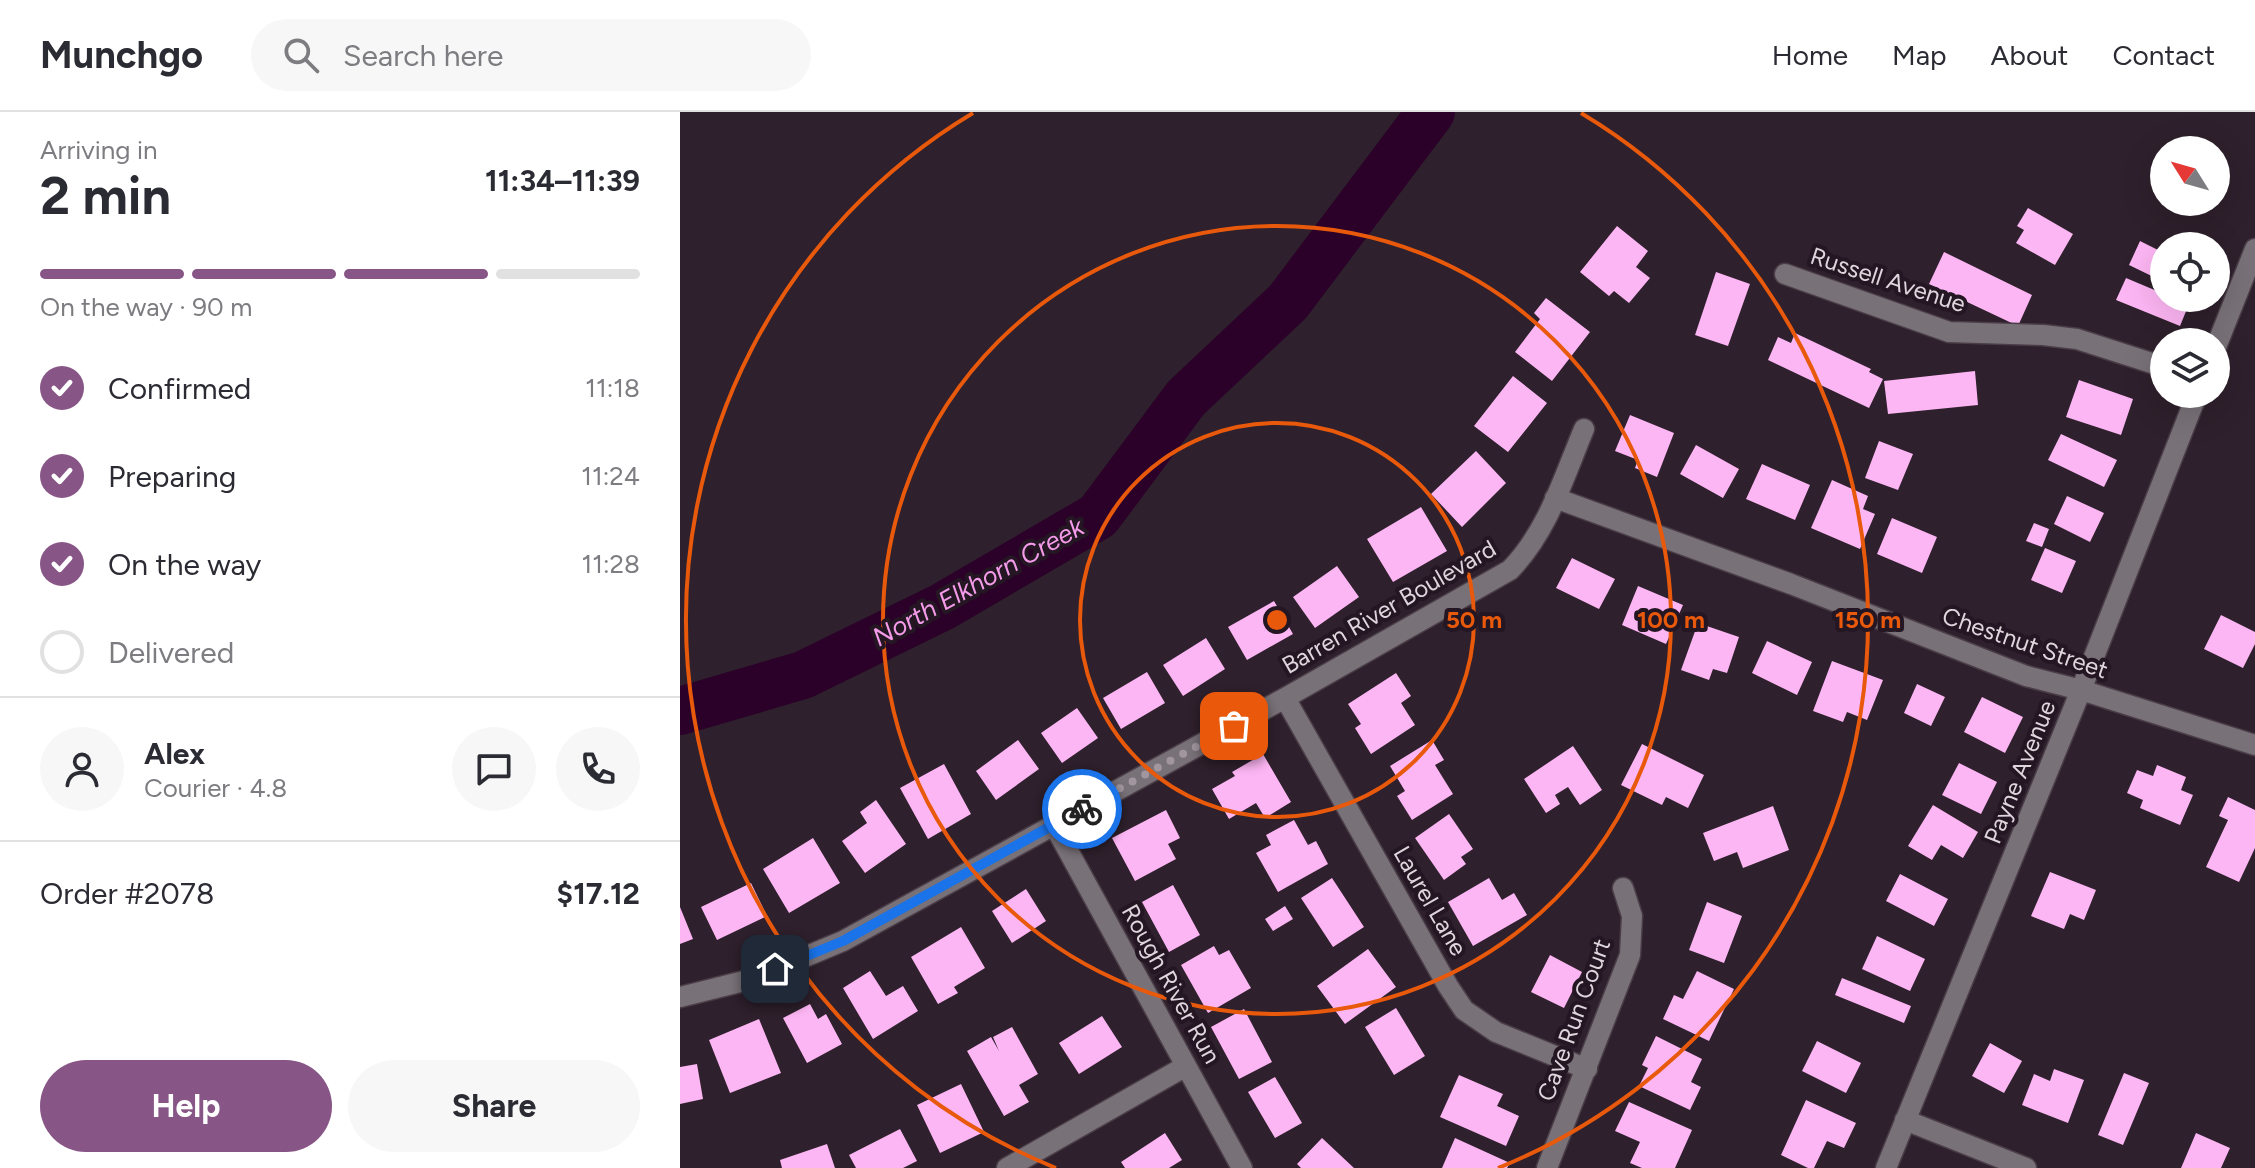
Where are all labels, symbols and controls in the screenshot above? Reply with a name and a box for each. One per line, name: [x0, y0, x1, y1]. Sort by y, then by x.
search box: [251, 19, 811, 91]
text: Munchgo: [40, 32, 203, 78]
icon: search: [279, 33, 323, 77]
text: Search here: [343, 37, 503, 74]
text: Home: [1772, 38, 1848, 72]
text: Map: [1892, 38, 1947, 72]
text: About: [1991, 38, 2068, 72]
text: Contact: [2112, 38, 2215, 72]
text: Arriving in: [40, 134, 158, 166]
north arrow: [2150, 136, 2230, 216]
map controls: [2150, 136, 2230, 408]
text: 11:34–11:39: [485, 162, 640, 199]
text: 2 min: [40, 165, 171, 227]
button: locate: [2150, 232, 2230, 312]
street label: Russell Avenue: [1807, 241, 1969, 318]
text: On the way · 90 m: [40, 291, 252, 323]
button: layers: [2150, 328, 2230, 408]
icon: check: [40, 366, 84, 410]
text: Confirmed: [108, 370, 251, 407]
text: 11:18: [585, 372, 640, 404]
icon: check: [40, 454, 84, 498]
text: Preparing: [108, 458, 236, 495]
text: 11:24: [581, 460, 640, 492]
water label: North Elkhorn Creek: [867, 510, 1091, 653]
street label: Barren River Boulevard: [1277, 533, 1501, 680]
icon: check: [40, 542, 84, 586]
text: On the way: [108, 546, 261, 583]
text: 11:28: [581, 548, 640, 580]
street label: Chestnut Street: [1939, 601, 2112, 684]
text: 50 m: [1446, 605, 1502, 634]
text: 100 m: [1637, 605, 1705, 634]
text: 150 m: [1835, 605, 1901, 634]
centre of rings: [1263, 606, 1291, 634]
text: Delivered: [108, 634, 234, 671]
pin: [1200, 692, 1268, 760]
street label: Payne Avenue: [1978, 696, 2061, 848]
icon: bag: [1212, 704, 1256, 748]
button: person: [40, 727, 124, 811]
button: chat: [452, 727, 536, 811]
button: phone: [556, 727, 640, 811]
text: Alex: [144, 735, 205, 772]
courier: [1042, 769, 1122, 849]
text: Courier · 4.8: [144, 772, 287, 804]
icon: bike: [1060, 787, 1104, 831]
street label: Laurel Lane: [1387, 841, 1473, 961]
text: Order #2078: [40, 875, 214, 912]
text: $17.12: [557, 875, 640, 912]
street label: Rough River Run: [1116, 899, 1227, 1068]
pin: [741, 935, 809, 1003]
street label: Cave Run Court: [1531, 935, 1616, 1105]
icon: home: [753, 947, 797, 991]
button: Help: [40, 1060, 332, 1152]
button: Share: [348, 1060, 640, 1152]

